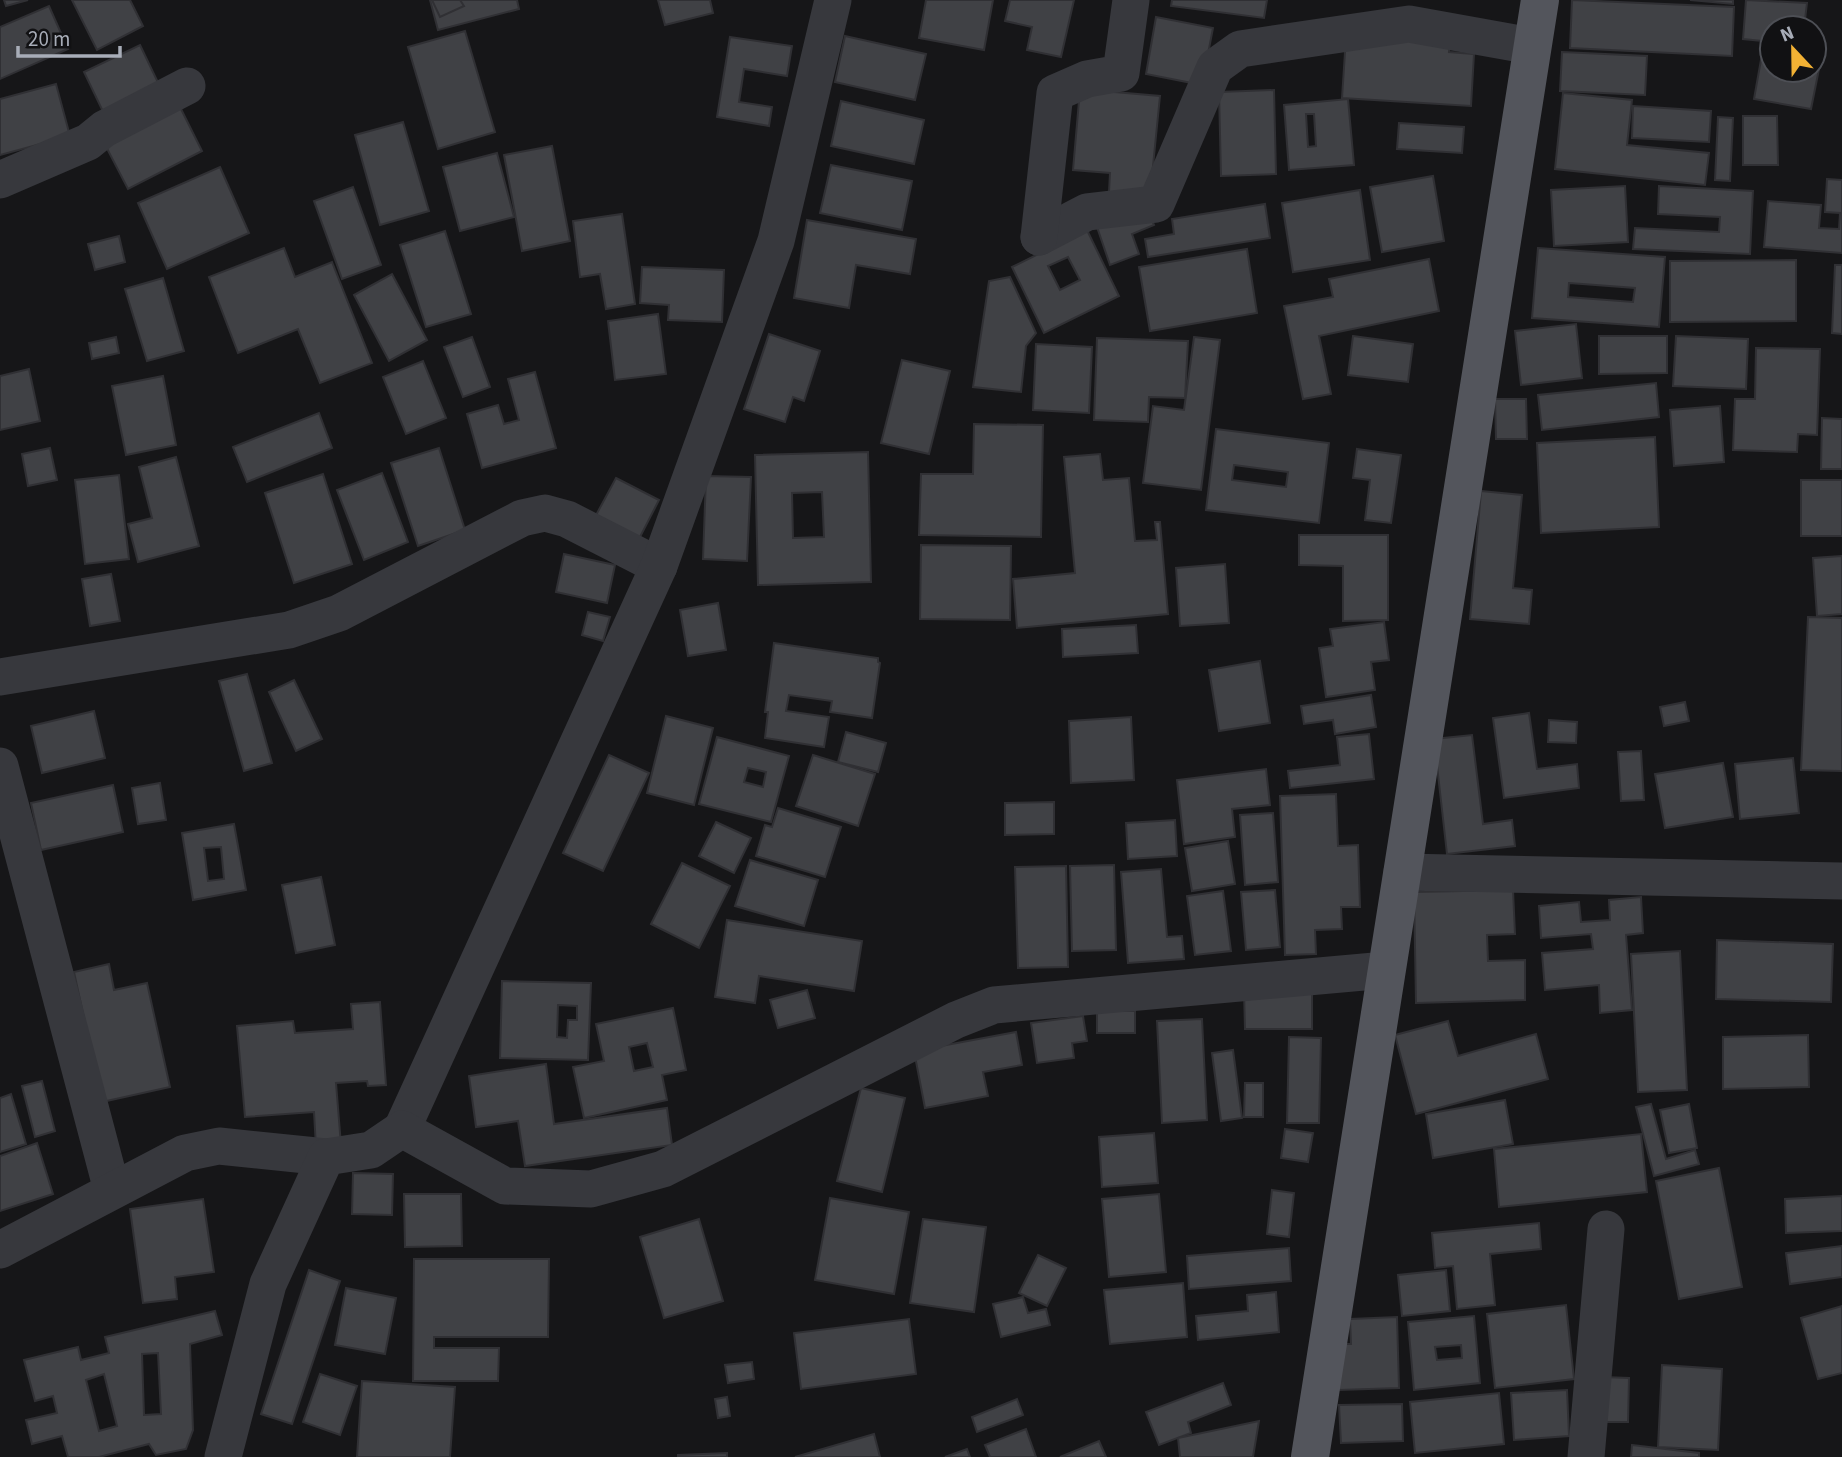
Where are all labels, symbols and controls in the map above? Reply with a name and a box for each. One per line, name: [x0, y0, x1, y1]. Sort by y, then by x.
scale bar: [18, 14, 119, 58]
north arrow: [1758, 14, 1828, 84]
text: N: [1776, 20, 1798, 50]
text: 20 m: [28, 24, 70, 54]

